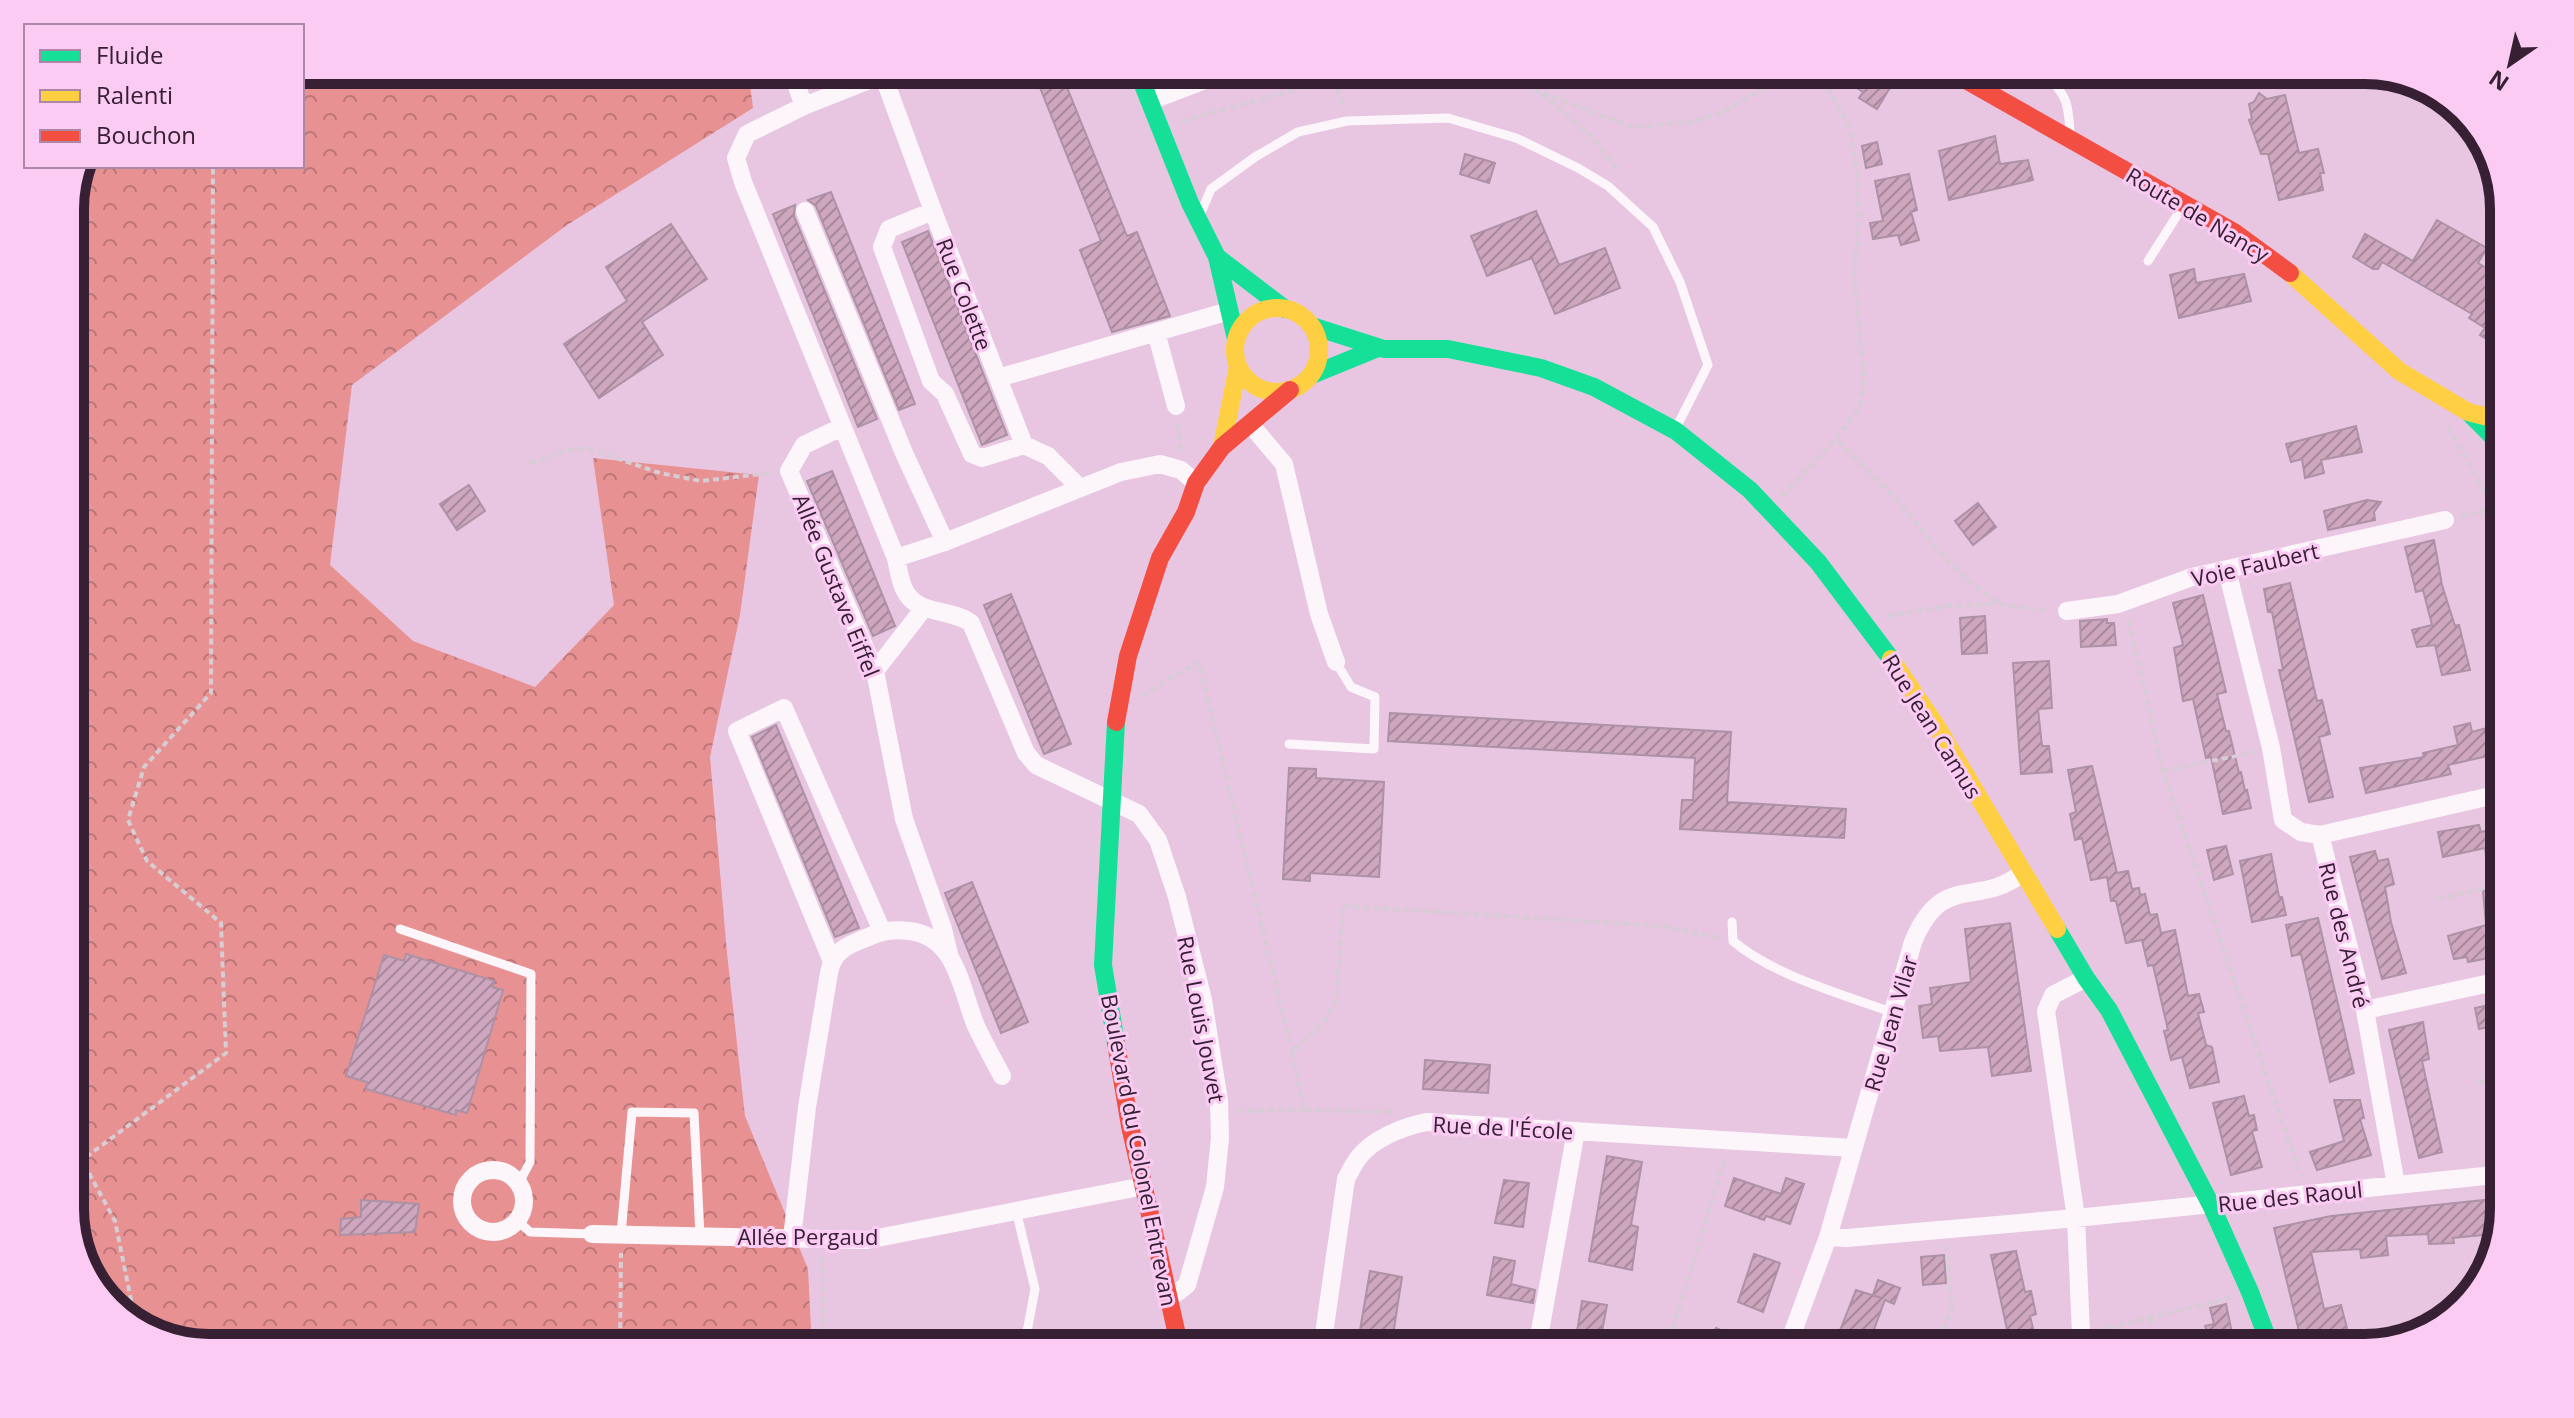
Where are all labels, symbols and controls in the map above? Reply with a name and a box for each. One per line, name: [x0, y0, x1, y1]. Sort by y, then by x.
legend: [24, 24, 304, 168]
north arrow: [2470, 24, 2550, 104]
text: Fluide: [96, 38, 163, 71]
text: N: [2482, 64, 2514, 99]
text: Ralenti: [96, 78, 173, 111]
text: Bouchon: [96, 118, 196, 151]
street label: Route de Nancy: [2121, 160, 2276, 269]
street label: Rue Colette: [930, 233, 1000, 355]
street label: Allée Gustave Eiffel: [787, 489, 887, 681]
street label: Voie Faubert: [2188, 535, 2322, 593]
street label: Rue Jean Camus: [1876, 648, 1990, 804]
street label: Rue des André: [2312, 859, 2378, 1011]
street label: Rue Louis Jouvet: [1171, 933, 1233, 1105]
street label: Rue Jean Vilar: [1856, 951, 1924, 1095]
street label: Boulevard du Colonel Entrevan: [1095, 991, 1185, 1309]
street label: Rue de l'École: [1432, 1108, 1574, 1146]
street label: Rue des Raoul: [2216, 1173, 2364, 1219]
street label: Allée Pergaud: [737, 1221, 879, 1251]

